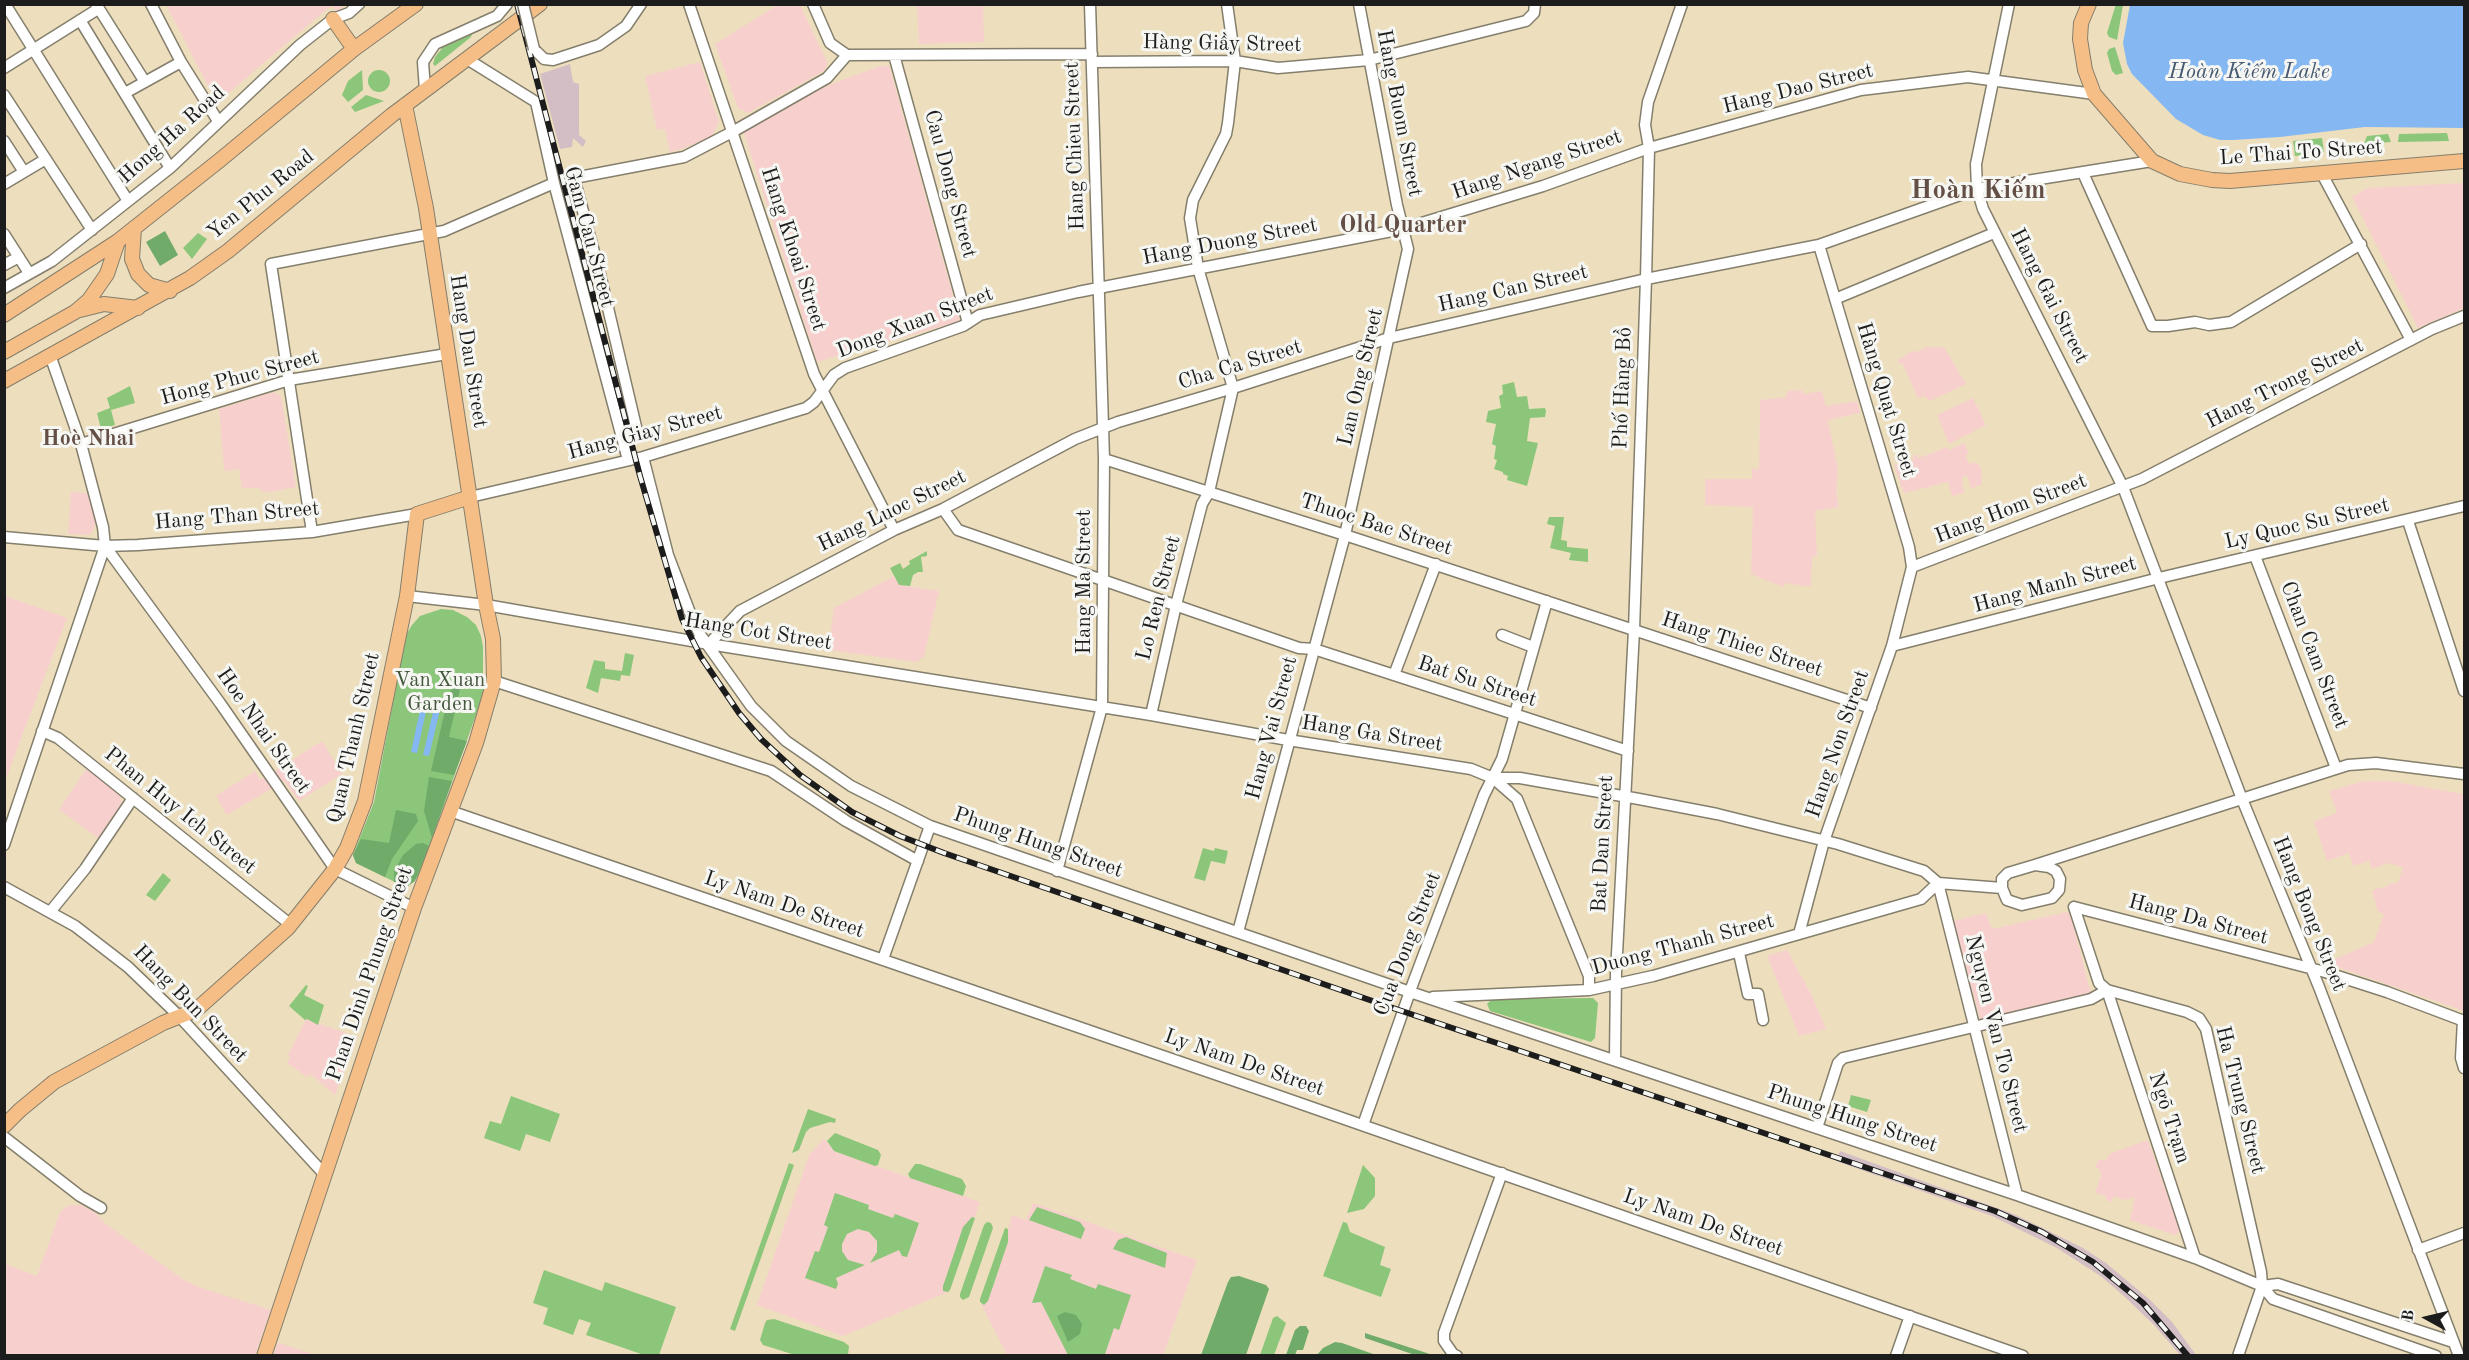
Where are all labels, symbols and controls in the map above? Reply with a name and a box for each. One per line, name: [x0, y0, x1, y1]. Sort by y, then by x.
street label: Hang Buom Street: [1370, 27, 1428, 199]
street label: Hàng Giầy Street: [1142, 30, 1302, 58]
street label: Hang Dao Street: [1720, 58, 1876, 120]
water label: Hoàn Kiếm Lake: [2168, 59, 2330, 85]
street label: Hang Chieu Street: [1059, 61, 1091, 231]
street label: Hong Ha Road: [113, 80, 231, 190]
street label: Cau Dong Street: [918, 107, 982, 261]
street label: Hang Ngang Street: [1449, 124, 1625, 206]
street label: Le Thai To Street: [2219, 135, 2383, 171]
street label: Yen Phu Road: [202, 144, 320, 246]
street label: Gam Cau Street: [558, 164, 620, 310]
street label: Hang Khoai Street: [755, 164, 831, 334]
district label: Hoàn Kiếm: [1910, 175, 2046, 207]
district label: Old Quarter: [1339, 212, 1467, 240]
street label: Hang Duong Street: [1140, 213, 1320, 271]
street label: Hang Gai Street: [2004, 224, 2094, 368]
street label: Hang Can Street: [1436, 260, 1590, 318]
street label: Hang Dau Street: [443, 272, 493, 430]
street label: Dong Xuan Street: [833, 282, 997, 364]
street label: Lan Ong Street: [1333, 306, 1389, 448]
street label: Hàng Quạt Street: [1850, 320, 1922, 480]
street label: Phố Hàng Bồ: [1608, 326, 1638, 450]
street label: Hang Trong Street: [2202, 333, 2368, 435]
street label: Cha Ca Street: [1175, 334, 1305, 396]
street label: Hong Phuc Street: [158, 345, 322, 411]
street label: Hang Giay Street: [565, 400, 725, 466]
district label: Hoè Nhai: [42, 426, 134, 452]
street label: Hang Luoc Street: [814, 464, 970, 558]
street label: Hang Hom Street: [1931, 468, 2091, 550]
street label: Thuoc Bac Street: [1297, 489, 1455, 561]
street label: Ly Quoc Su Street: [2222, 493, 2392, 555]
street label: Hang Than Street: [154, 496, 320, 536]
street label: Hang Ma Street: [1071, 510, 1097, 654]
street label: Lo Ren Street: [1131, 533, 1187, 663]
street label: Hang Manh Street: [1971, 551, 2139, 619]
street label: Chan Cam Street: [2274, 578, 2354, 732]
street label: Hang Thiec Street: [1658, 607, 1826, 683]
street label: Hang Cot Street: [683, 608, 833, 656]
street label: Quan Thanh Street: [322, 650, 386, 826]
street label: Bat Su Street: [1414, 651, 1540, 713]
street label: Hang Vai Street: [1241, 653, 1303, 803]
street label: Hoe Nhai Street: [210, 663, 316, 799]
park label: Van Xuan Garden: [395, 667, 485, 717]
street label: Hang Non Street: [1801, 667, 1875, 821]
street label: Hang Ga Street: [1300, 710, 1444, 758]
street label: Phan Huy Ich Street: [99, 742, 261, 880]
street label: Bat Dan Street: [1587, 775, 1619, 913]
street label: Phung Hung Street: [950, 802, 1126, 884]
street label: Hang Bong Street: [2266, 833, 2352, 995]
street label: Phan Dinh Phung Street: [321, 863, 419, 1085]
street label: Ly Nam De Street: [701, 866, 867, 944]
street label: Cua Dong Street: [1369, 868, 1447, 1020]
street label: Hang Da Street: [2125, 889, 2271, 951]
street label: Duong Thanh Street: [1589, 909, 1777, 981]
street label: Nguyen Van To Street: [1959, 932, 2033, 1136]
street label: Hang Bun Street: [127, 940, 253, 1068]
street label: Ha Trung Street: [2209, 1023, 2271, 1177]
street label: Ly Nam De Street: [1161, 1024, 1327, 1102]
street label: Ngõ Trạm: [2142, 1069, 2196, 1167]
street label: Phung Hung Street: [1764, 1080, 1940, 1158]
street label: Ly Nam De Street: [1620, 1184, 1786, 1262]
north arrow: [2397, 1288, 2457, 1348]
text: B: [2400, 1309, 2418, 1322]

